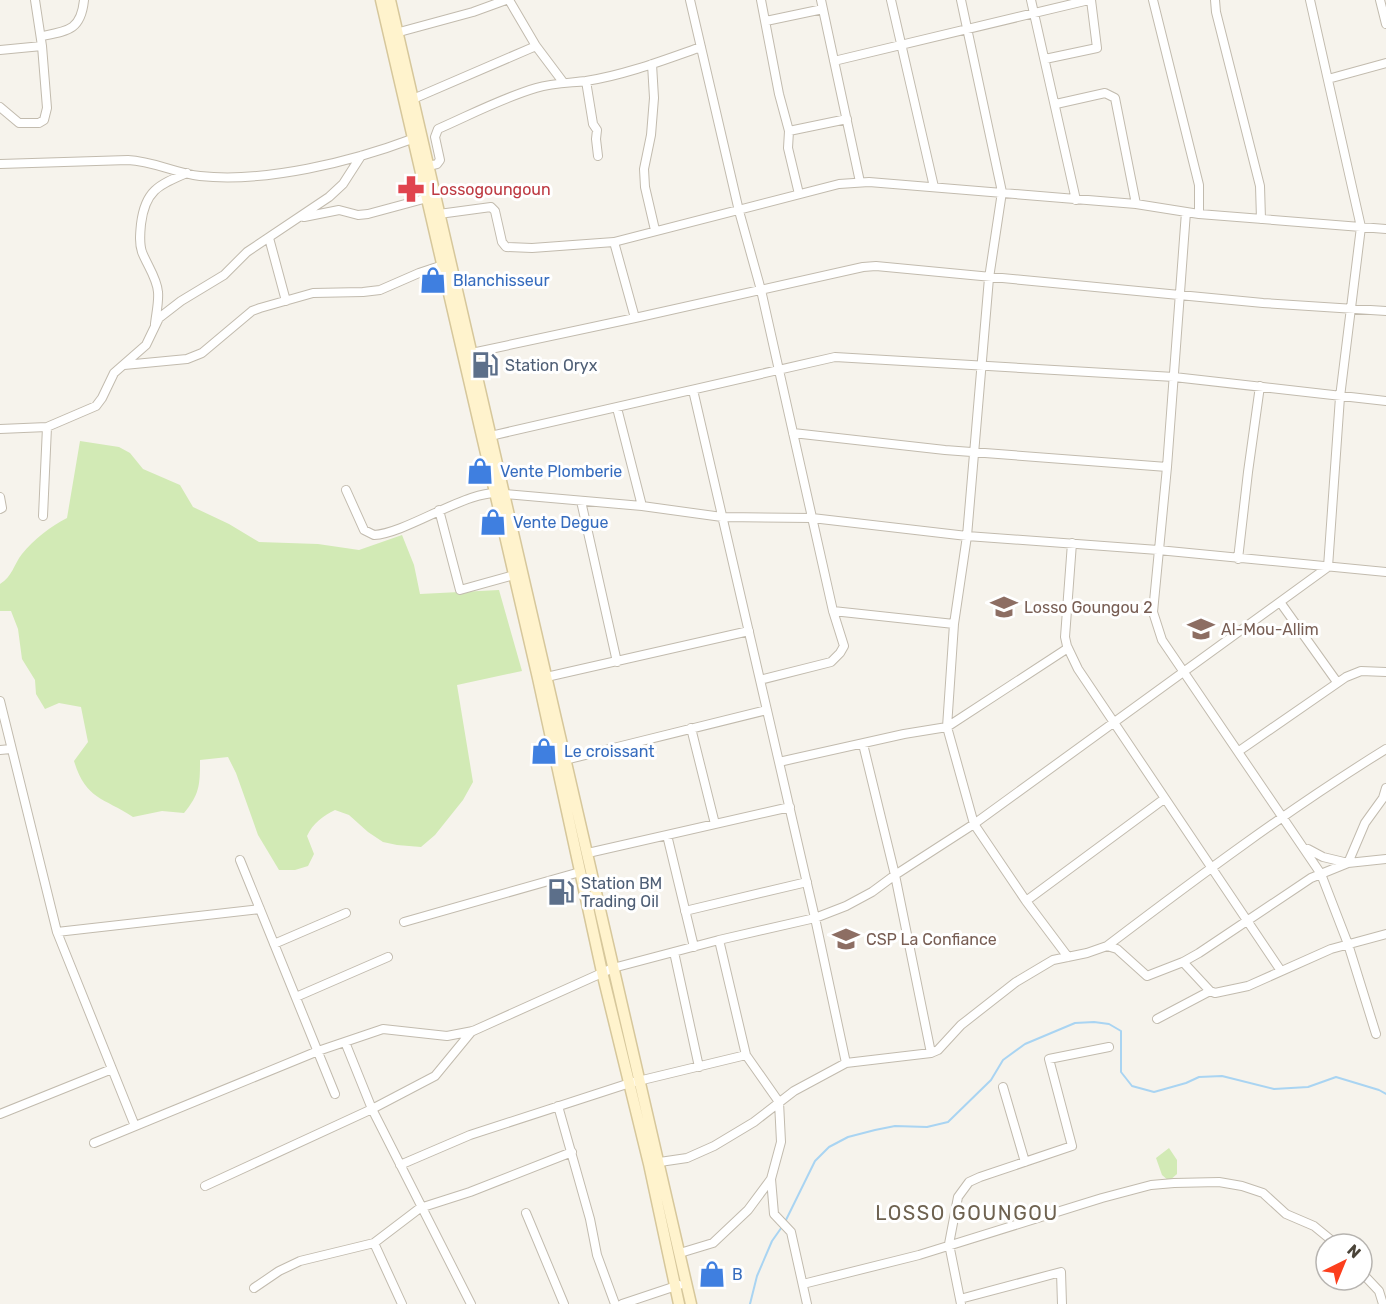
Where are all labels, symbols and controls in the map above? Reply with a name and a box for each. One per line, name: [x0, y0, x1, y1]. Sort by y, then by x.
pharmacy icon: Lossogoungoun: [396, 174, 426, 204]
place label: Lossogoungoun: [431, 180, 551, 199]
shop icon: Blanchisseur: [418, 265, 448, 295]
place label: Blanchisseur: [453, 271, 550, 290]
fuel station icon: Station Oryx: [470, 350, 500, 380]
place label: Station Oryx: [505, 356, 598, 375]
shop icon: Vente Plomberie: [465, 456, 495, 486]
place label: Vente Plomberie: [500, 462, 622, 481]
shop icon: Vente Degue: [478, 507, 508, 537]
place label: Vente Degue: [513, 513, 608, 532]
school or university icon: Losso Goungou 2: [989, 592, 1019, 622]
place label: Losso Goungou 2: [1024, 598, 1153, 617]
school or university icon: Al-Mou-Allim: [1186, 614, 1216, 644]
place label: Al-Mou-Allim: [1221, 620, 1319, 639]
shop icon: Le croissant: [529, 736, 559, 766]
place label: Le croissant: [564, 742, 655, 761]
place label: Station BM Trading Oil: [581, 874, 662, 911]
fuel station icon: Station BM Trading Oil: [546, 877, 576, 907]
school or university icon: CSP La Confiance: [831, 924, 861, 954]
place label: CSP La Confiance: [866, 930, 997, 949]
district label: LOSSO GOUNGOU: [875, 1201, 1059, 1225]
north arrow: [1314, 1232, 1374, 1292]
text: N: [1343, 1241, 1365, 1262]
shop icon: B: [697, 1259, 727, 1289]
place label: B: [732, 1265, 743, 1284]

